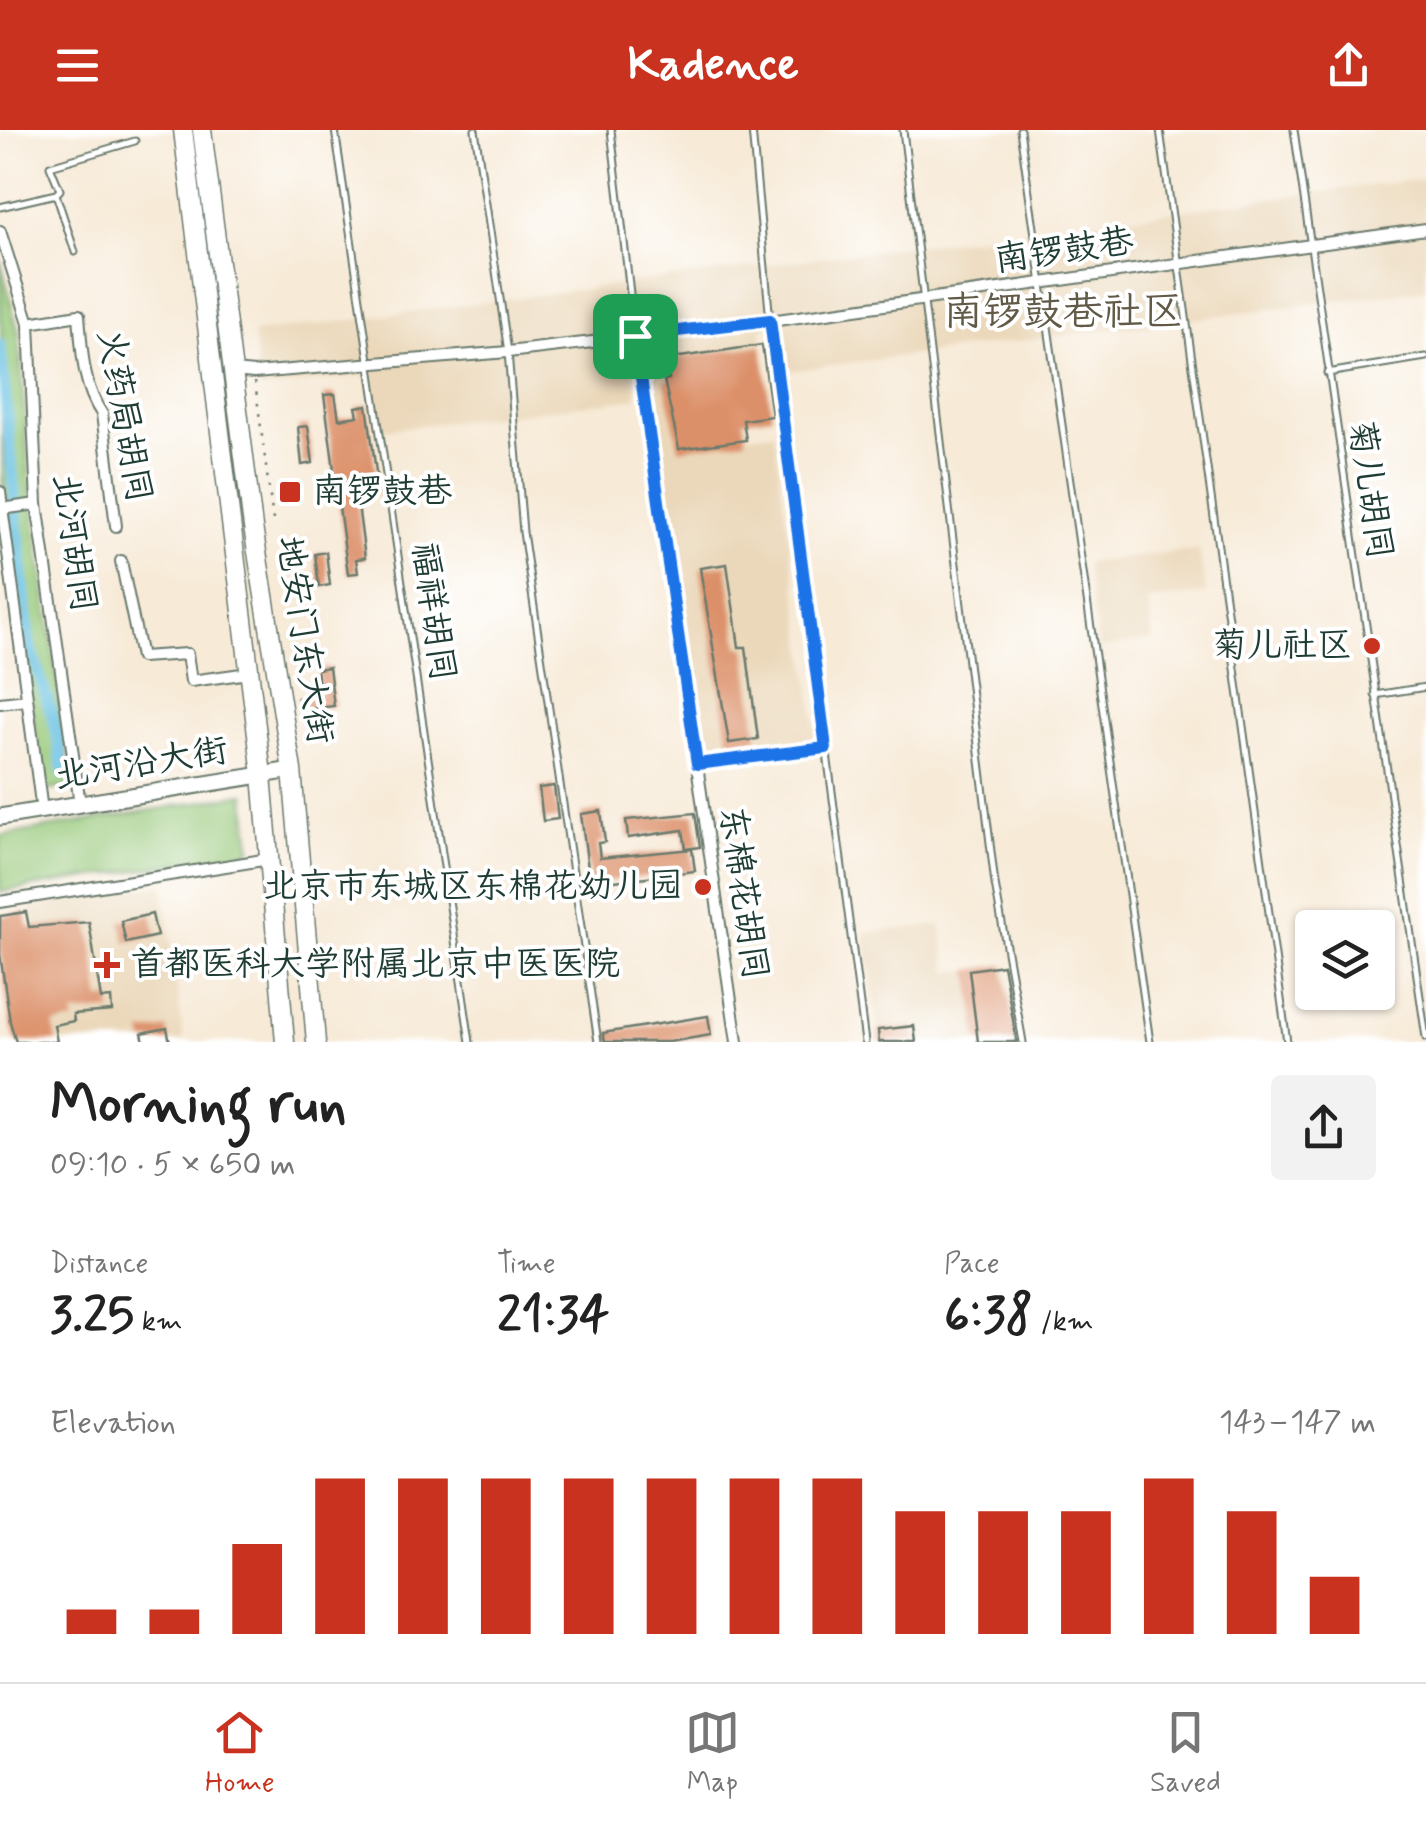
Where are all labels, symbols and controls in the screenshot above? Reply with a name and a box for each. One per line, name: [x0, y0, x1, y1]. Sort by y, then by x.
text: Kadence: [627, 36, 799, 95]
icon: menu: [50, 38, 105, 93]
icon: share: [1321, 38, 1376, 93]
street label: 南锣鼓巷: [991, 218, 1137, 284]
district label: 南锣鼓巷社区: [943, 287, 1183, 339]
pin: [593, 294, 678, 379]
icon: arrive: [608, 309, 663, 364]
street label: 火药局胡同: [86, 326, 162, 506]
street label: 菊儿胡同: [1337, 417, 1403, 563]
place label: 南锣鼓巷: [312, 469, 452, 515]
street label: 北河胡同: [41, 470, 107, 616]
marker: 南锣鼓巷: [277, 479, 303, 505]
street label: 地安门东大街: [265, 533, 343, 747]
street label: 福祥胡同: [400, 539, 466, 685]
place label: 菊儿社区: [1212, 623, 1352, 669]
marker: 菊儿社区: [1361, 635, 1383, 657]
street label: 北河沿大街: [51, 728, 231, 800]
street label: 东棉花胡同: [708, 803, 778, 983]
place label: 北京市东城区东棉花幼儿园: [263, 864, 683, 910]
marker: 北京市东城区东棉花幼儿园: [692, 876, 714, 898]
map controls: [1295, 910, 1395, 1010]
button: layers: [1295, 910, 1395, 1010]
place label: 首都医科大学附属北京中医医院: [130, 942, 620, 988]
marker: 首都医科大学附属北京中医医院: [94, 952, 120, 978]
text: Morning run: [50, 1070, 347, 1142]
button: share: [1271, 1075, 1376, 1180]
text: 09:10 · 5 × 650 m: [50, 1144, 296, 1186]
text: Distance: [50, 1246, 148, 1283]
text: Time: [497, 1246, 556, 1283]
text: Pace: [944, 1246, 1000, 1283]
text: 3.25: [50, 1283, 134, 1349]
text: 21:34: [497, 1283, 609, 1349]
text: 6:38: [944, 1283, 1033, 1349]
text: km: [134, 1304, 183, 1341]
text: /km: [1033, 1304, 1094, 1341]
text: Elevation: [50, 1402, 176, 1444]
text: 143–147 m: [1219, 1402, 1376, 1444]
tab: Home: [205, 1705, 275, 1802]
tab: Map: [685, 1705, 740, 1802]
tab: Saved: [1150, 1705, 1221, 1802]

